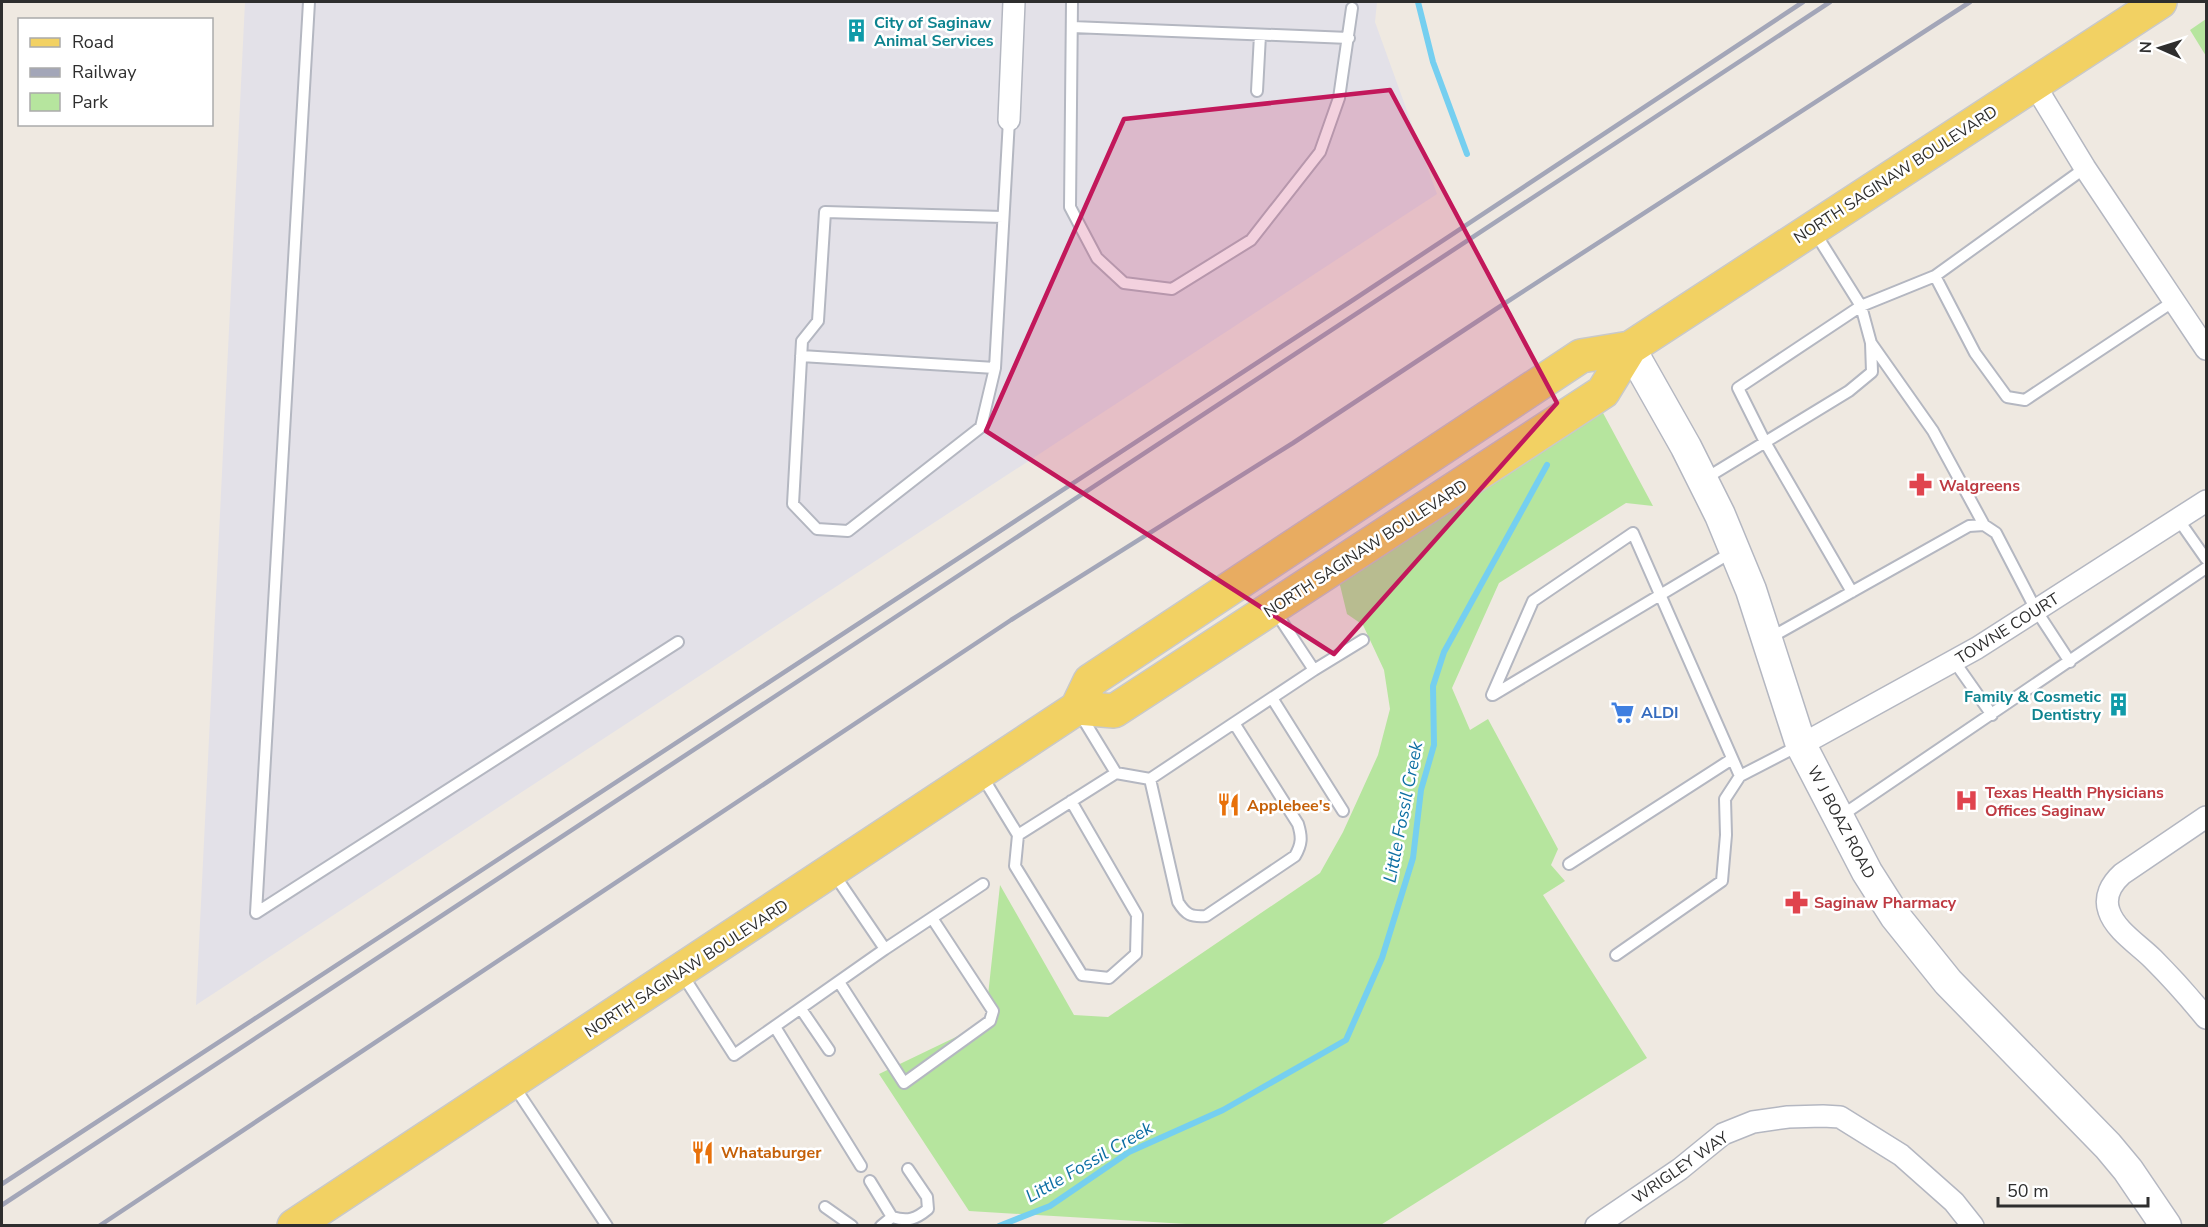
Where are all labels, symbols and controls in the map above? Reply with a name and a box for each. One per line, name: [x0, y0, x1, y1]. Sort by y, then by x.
place label: City of Saginaw Animal Services: [874, 12, 994, 52]
legend: [18, 18, 213, 126]
building icon: City of Saginaw Animal Services: [843, 18, 869, 44]
north arrow: [2130, 18, 2190, 78]
text: Road: [72, 30, 114, 54]
text: N: [2135, 41, 2157, 54]
text: Railway: [72, 60, 137, 84]
text: Park: [72, 90, 109, 114]
street label: NORTH SAGINAW BOULEVARD: [1789, 101, 2002, 249]
pharmacy icon: Walgreens: [1908, 472, 1934, 498]
street label: NORTH SAGINAW BOULEVARD: [1259, 475, 1472, 623]
place label: Walgreens: [1939, 475, 2020, 497]
street label: TOWNE COURT: [1952, 588, 2064, 669]
place label: Family & Cosmetic Dentistry: [1964, 686, 2102, 726]
building icon: Family & Cosmetic Dentistry: [2106, 692, 2132, 718]
supermarket icon: ALDI: [1610, 699, 1636, 725]
place label: ALDI: [1641, 702, 1679, 724]
water label: Little Fossil Creek: [1378, 738, 1429, 885]
street label: W J BOAZ ROAD: [1802, 762, 1880, 883]
place label: Texas Health Physicians Offices Saginaw: [1985, 782, 2164, 822]
hospital icon: Texas Health Physicians Offices Saginaw: [1954, 788, 1980, 814]
restaurant icon: Applebee's: [1216, 792, 1242, 818]
place label: Applebee's: [1247, 795, 1331, 817]
pharmacy icon: Saginaw Pharmacy: [1783, 889, 1809, 915]
place label: Saginaw Pharmacy: [1814, 892, 1957, 914]
street label: NORTH SAGINAW BOULEVARD: [580, 895, 793, 1043]
water label: Little Fossil Creek: [1021, 1115, 1158, 1208]
street label: WRIGLEY WAY: [1628, 1126, 1733, 1209]
restaurant icon: Whataburger: [690, 1139, 716, 1165]
place label: Whataburger: [721, 1142, 822, 1164]
scale bar: [1998, 1170, 2148, 1208]
text: 50 m: [2007, 1179, 2049, 1203]

